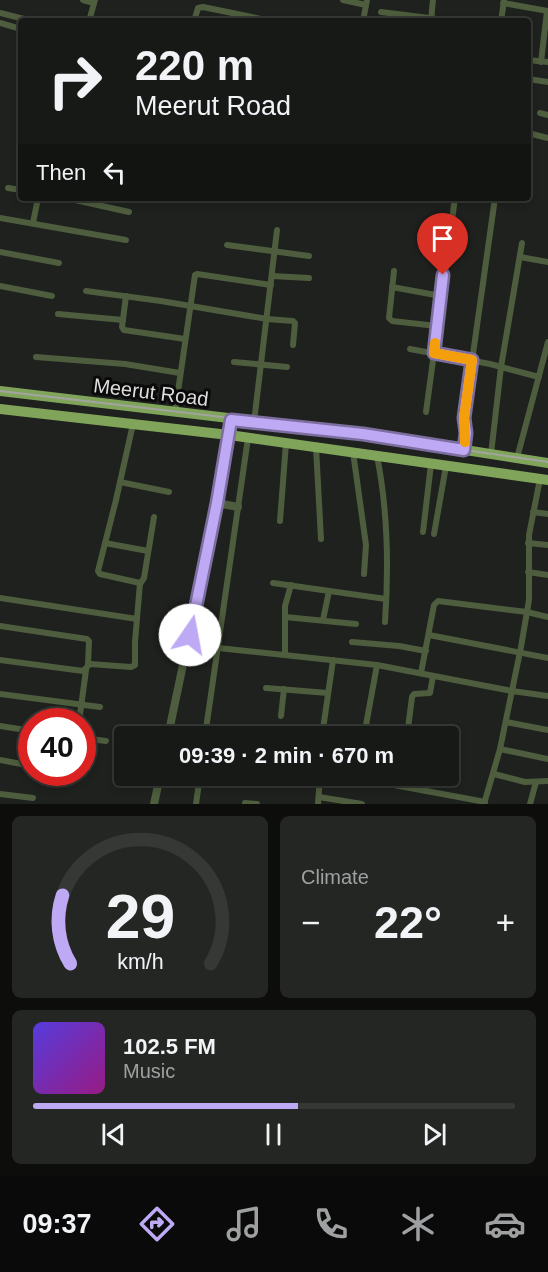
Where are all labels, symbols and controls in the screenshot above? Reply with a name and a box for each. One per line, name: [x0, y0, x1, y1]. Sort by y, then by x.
icon: right: [36, 42, 114, 120]
text: 220 m: [135, 42, 254, 89]
text: Meerut Road: [135, 91, 291, 121]
icon: left: [98, 156, 131, 189]
text: Then: [36, 160, 86, 185]
pin: [417, 213, 468, 275]
icon: arrive: [426, 222, 459, 255]
street label: Meerut Road: [92, 374, 210, 410]
position arrow: [158, 603, 222, 667]
speed limit sign: 40: [18, 708, 96, 786]
text: 09:39 · 2 min · 670 m: [179, 743, 394, 768]
text: Climate: [301, 866, 369, 888]
text: 29: [105, 882, 175, 951]
text: 22°: [374, 897, 442, 948]
text: −: [301, 904, 320, 941]
text: +: [496, 904, 515, 941]
text: km/h: [117, 950, 163, 974]
text: 102.5 FM: [123, 1034, 216, 1059]
text: Music: [123, 1060, 175, 1082]
icon: previous: [97, 1118, 130, 1151]
icon: pause: [257, 1118, 290, 1151]
icon: next: [418, 1118, 451, 1151]
icon: directions: [136, 1203, 178, 1245]
icon: music: [223, 1203, 265, 1245]
icon: phone: [310, 1203, 352, 1245]
icon: climate: [397, 1203, 439, 1245]
icon: car: [484, 1203, 526, 1245]
text: 09:37: [22, 1209, 91, 1239]

